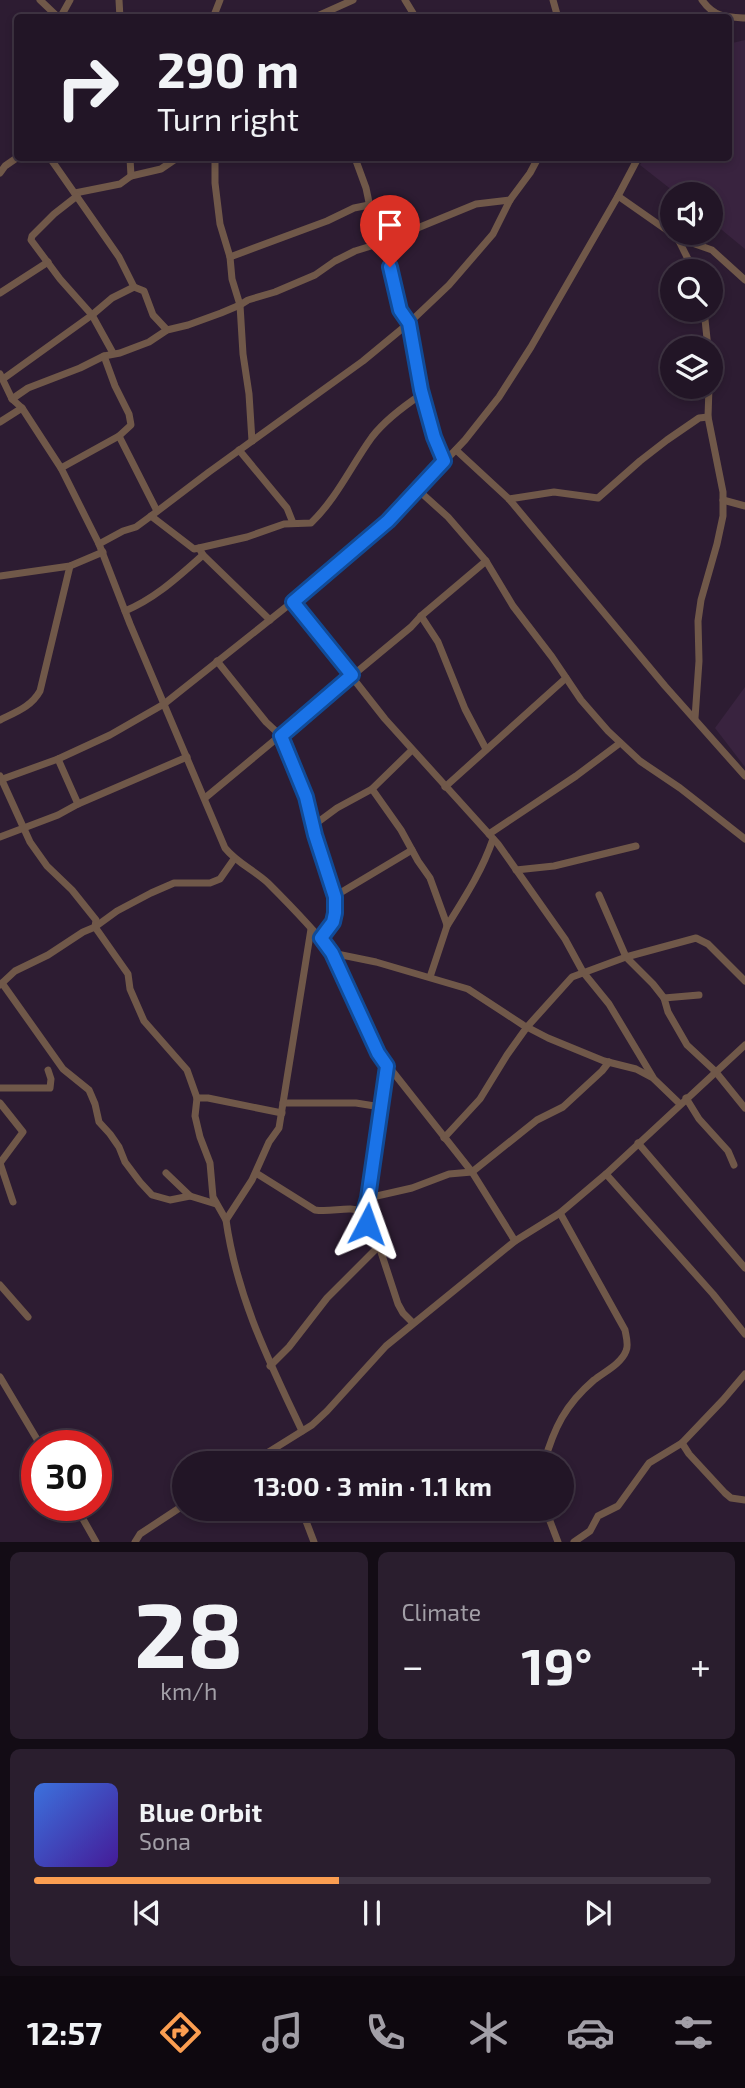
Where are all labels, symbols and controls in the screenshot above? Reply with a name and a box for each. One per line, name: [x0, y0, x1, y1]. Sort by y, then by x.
text: 290 m: [157, 39, 299, 98]
icon: right: [42, 42, 133, 133]
text: Turn right: [157, 99, 299, 137]
map controls: [660, 182, 723, 399]
button: sound: [660, 182, 723, 245]
pin: [360, 195, 420, 267]
icon: arrive: [371, 206, 409, 244]
button: search: [660, 259, 723, 322]
button: layers: [660, 336, 723, 399]
position arrow: [330, 1187, 404, 1261]
speed limit sign: 30: [21, 1430, 112, 1521]
text: 13:00 · 3 min · 1.1 km: [254, 1470, 492, 1501]
text: 28: [134, 1577, 244, 1686]
text: Climate: [402, 1598, 481, 1626]
text: 19°: [521, 1633, 592, 1695]
text: −: [402, 1642, 424, 1688]
text: +: [690, 1642, 711, 1688]
text: km/h: [160, 1677, 217, 1705]
text: Blue Orbit: [139, 1796, 262, 1827]
text: Sona: [139, 1827, 191, 1855]
icon: previous: [128, 1894, 166, 1932]
icon: pause: [353, 1894, 391, 1932]
icon: next: [579, 1894, 617, 1932]
icon: directions: [156, 2008, 205, 2057]
icon: music: [258, 2008, 307, 2057]
icon: phone: [361, 2008, 410, 2057]
icon: climate: [464, 2008, 513, 2057]
icon: car: [566, 2008, 615, 2057]
icon: filters: [669, 2008, 718, 2057]
text: 12:57: [27, 2013, 102, 2051]

